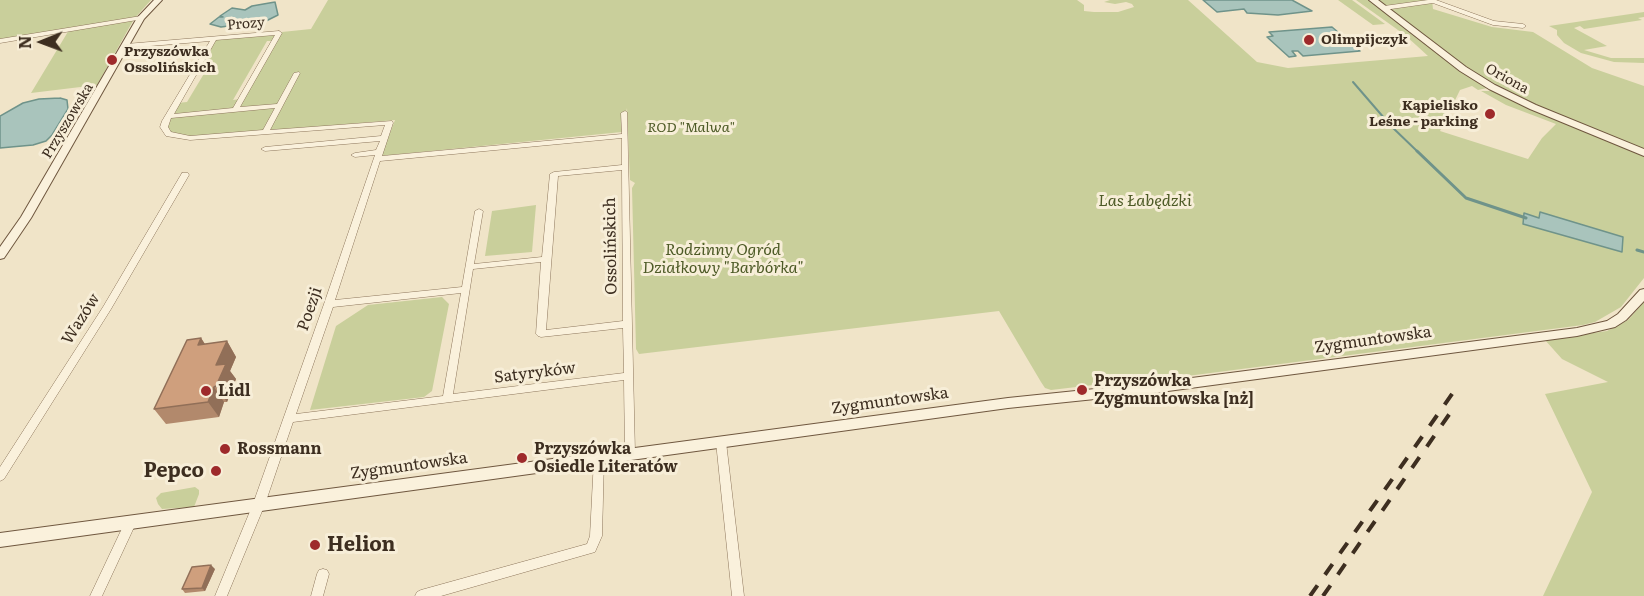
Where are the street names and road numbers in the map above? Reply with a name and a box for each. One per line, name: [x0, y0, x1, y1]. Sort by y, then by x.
street label: Prozy: [226, 14, 266, 34]
street label: Oriona: [1482, 60, 1532, 98]
street label: Przyszowska: [39, 80, 97, 162]
street label: Ossolińskich: [601, 197, 621, 295]
street label: Poezji: [294, 284, 326, 334]
street label: Wazów: [58, 290, 104, 348]
street label: Zygmuntowska: [1313, 322, 1433, 358]
street label: Satyryków: [493, 358, 577, 388]
street label: Zygmuntowska: [830, 383, 950, 419]
street label: Zygmuntowska: [349, 448, 469, 484]

